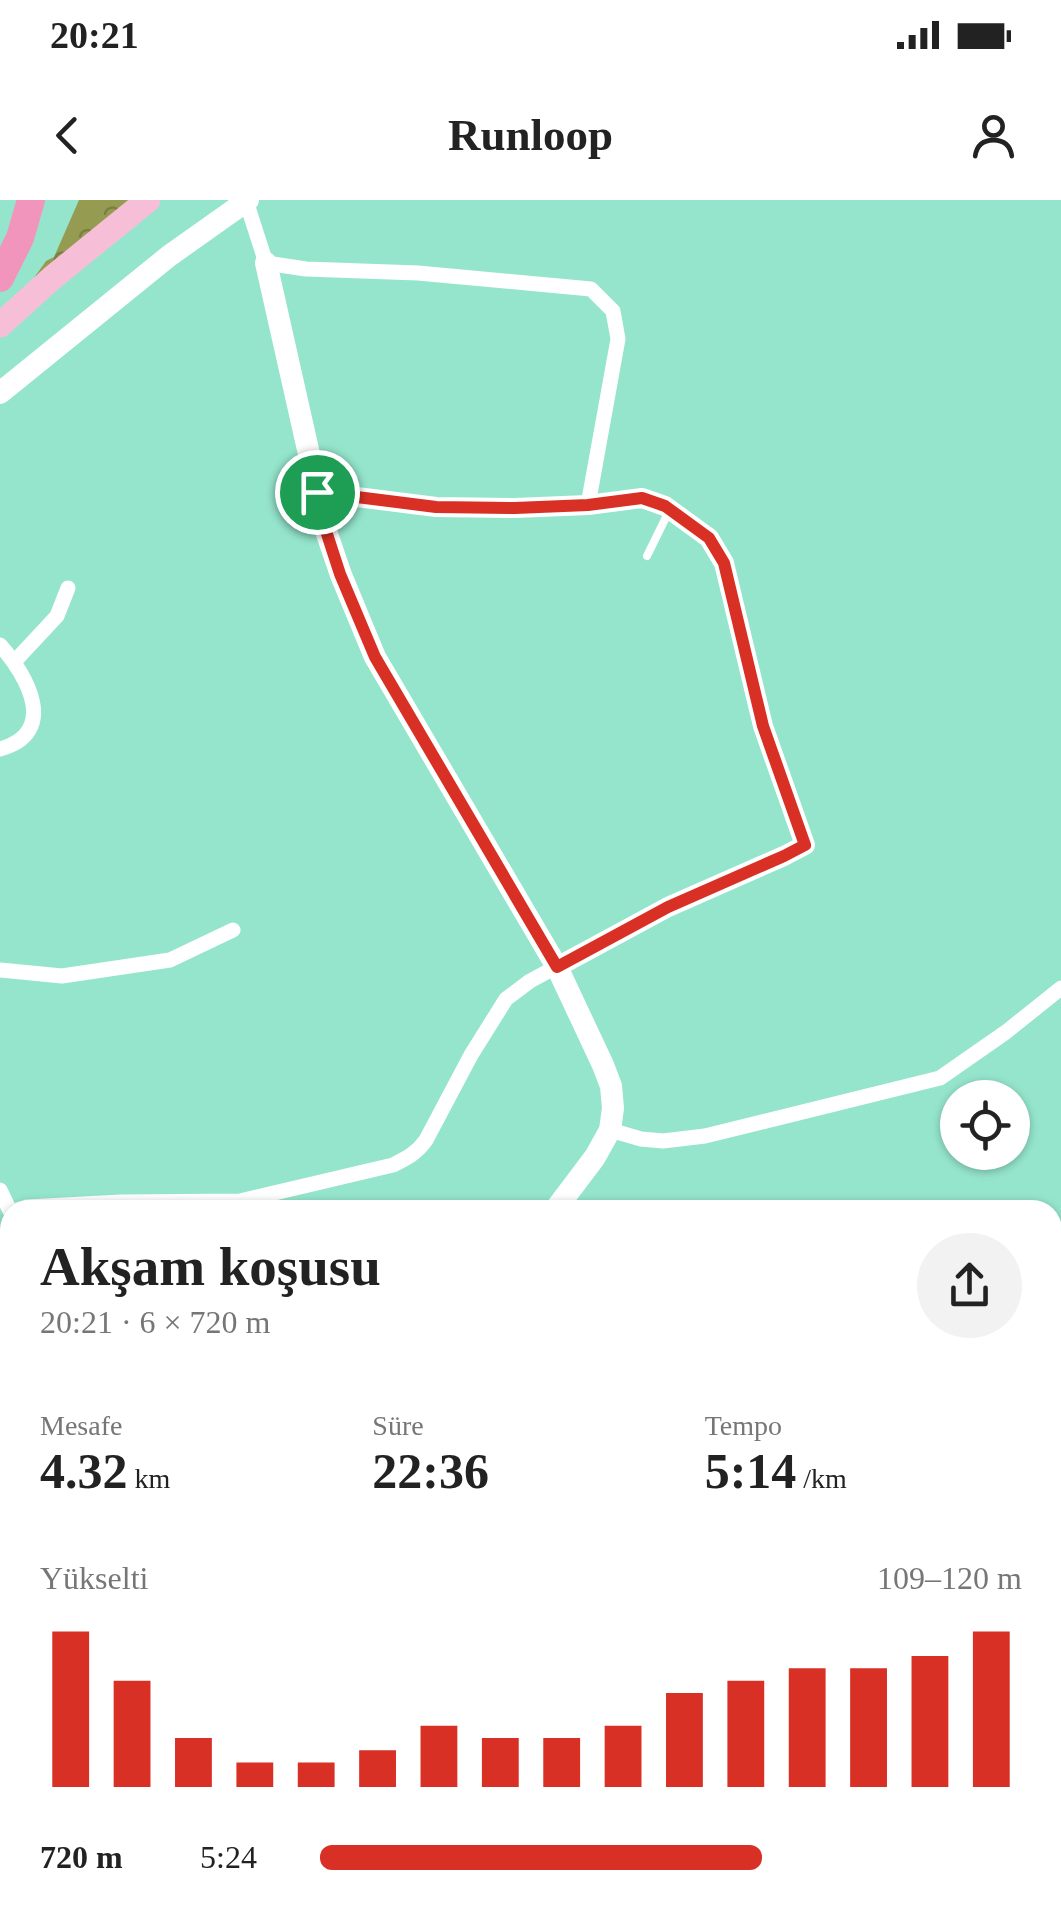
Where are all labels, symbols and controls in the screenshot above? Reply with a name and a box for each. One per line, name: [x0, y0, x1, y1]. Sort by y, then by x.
text: 20:21: [50, 14, 139, 56]
icon: back: [40, 108, 95, 163]
icon: person: [966, 108, 1021, 163]
text: Runloop: [448, 110, 613, 160]
pin: [275, 450, 360, 535]
icon: arrive: [290, 465, 345, 520]
map controls: [940, 1080, 1030, 1170]
button: locate: [940, 1080, 1030, 1170]
button: share: [917, 1233, 1022, 1338]
text: Akşam koşusu: [40, 1236, 381, 1297]
text: 20:21 · 6 × 720 m: [40, 1304, 270, 1340]
text: Mesafe: [40, 1410, 122, 1441]
text: Süre: [372, 1410, 424, 1441]
text: Tempo: [705, 1410, 782, 1441]
text: 4.32: [40, 1443, 128, 1499]
text: 22:36: [372, 1443, 489, 1499]
text: 5:14: [705, 1443, 796, 1499]
text: km: [128, 1463, 170, 1494]
text: /km: [796, 1463, 847, 1494]
text: Yükselti: [40, 1560, 148, 1596]
text: 109–120 m: [877, 1560, 1022, 1596]
text: 720 m: [40, 1839, 123, 1875]
text: 5:24: [200, 1839, 257, 1875]

